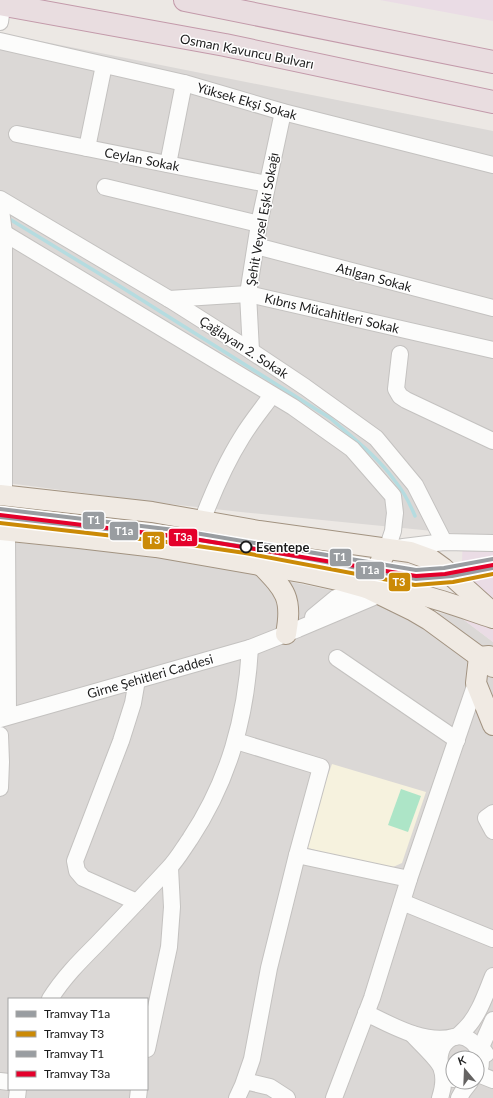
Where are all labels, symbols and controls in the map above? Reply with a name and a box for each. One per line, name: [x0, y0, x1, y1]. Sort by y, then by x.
street label: Osman Kavuncu Bulvarı: [179, 30, 315, 72]
street label: Yüksek Ekşi Sokak: [195, 79, 299, 123]
street label: Ceylan Sokak: [103, 144, 181, 174]
street label: Şehit Veysel Eşki Sokağı: [242, 151, 282, 287]
street label: Atılgan Sokak: [335, 259, 414, 295]
street label: Kıbrıs Mücahitleri Sokak: [263, 290, 401, 336]
street label: Çağlayan 2. Sokak: [196, 312, 292, 382]
line badge: T1: [82, 511, 105, 530]
text: T1: [88, 513, 100, 526]
line badge: T1a: [109, 521, 139, 541]
text: T1a: [115, 524, 133, 537]
line badge: T3a: [168, 528, 198, 547]
text: T3a: [174, 530, 192, 543]
line badge: T3: [142, 531, 165, 550]
text: T3: [148, 533, 160, 546]
place label: Esentepe: [256, 539, 309, 555]
marker: Esentepe: [239, 540, 253, 554]
line badge: T1: [329, 548, 352, 567]
text: T1: [334, 550, 346, 563]
line badge: T1a: [355, 561, 385, 580]
text: T1a: [361, 563, 379, 576]
line badge: T3: [388, 572, 411, 592]
text: T3: [393, 575, 405, 588]
street label: Girne Şehitleri Caddesi: [85, 650, 215, 702]
legend: [8, 998, 148, 1090]
text: Tramvay T1a: [44, 1006, 110, 1021]
text: Tramvay T3: [44, 1026, 104, 1041]
text: Tramvay T1: [44, 1046, 104, 1061]
north arrow: [445, 1050, 485, 1090]
text: K: [456, 1053, 468, 1067]
text: Tramvay T3a: [44, 1066, 110, 1081]

